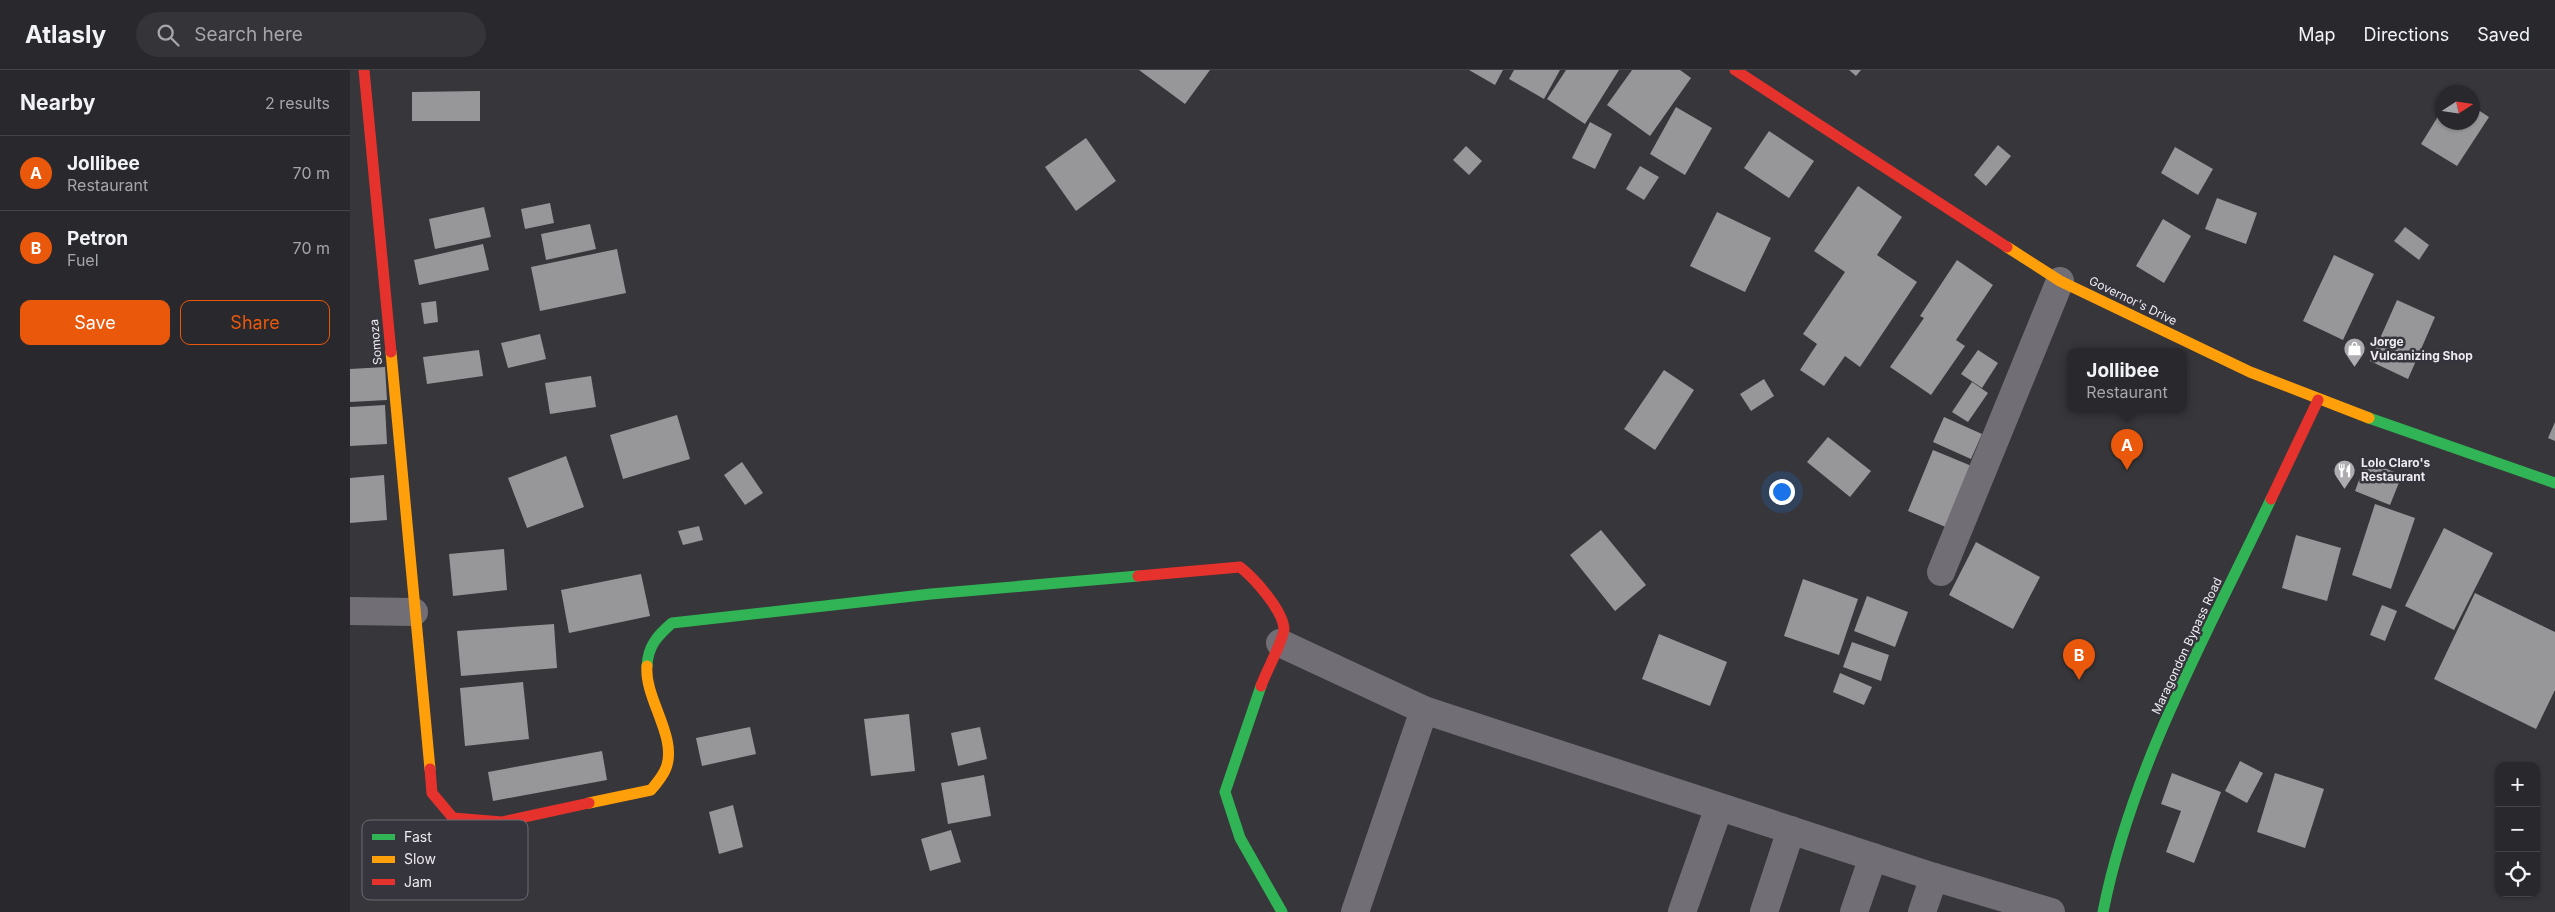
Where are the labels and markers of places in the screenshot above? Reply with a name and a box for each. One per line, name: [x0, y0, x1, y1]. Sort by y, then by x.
place label: Jorge Vulcanizing Shop: [2370, 334, 2473, 363]
shop icon: Jorge Vulcanizing Shop: [2342, 337, 2366, 368]
pin: A: [2111, 429, 2143, 470]
place label: Lolo Claro's Restaurant: [2361, 455, 2430, 484]
restaurant icon: Lolo Claro's Restaurant: [2333, 458, 2357, 489]
pin: B: [2063, 639, 2095, 680]

